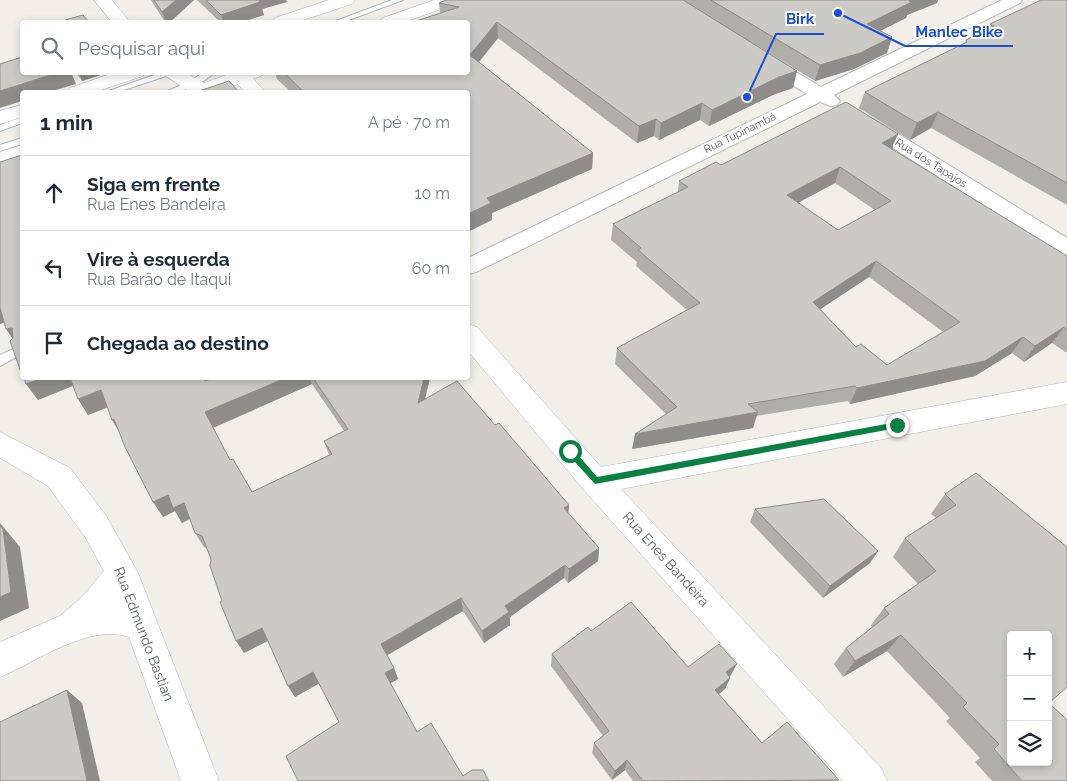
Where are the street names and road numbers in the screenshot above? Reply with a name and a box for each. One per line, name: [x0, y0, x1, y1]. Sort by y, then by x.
street label: Rua Tupinambá: [702, 110, 778, 156]
street label: Rua dos Tapajós: [893, 136, 969, 190]
street label: Rua Enes Bandeira: [619, 509, 713, 609]
street label: Rua Edmundo Bastian: [111, 564, 177, 704]

